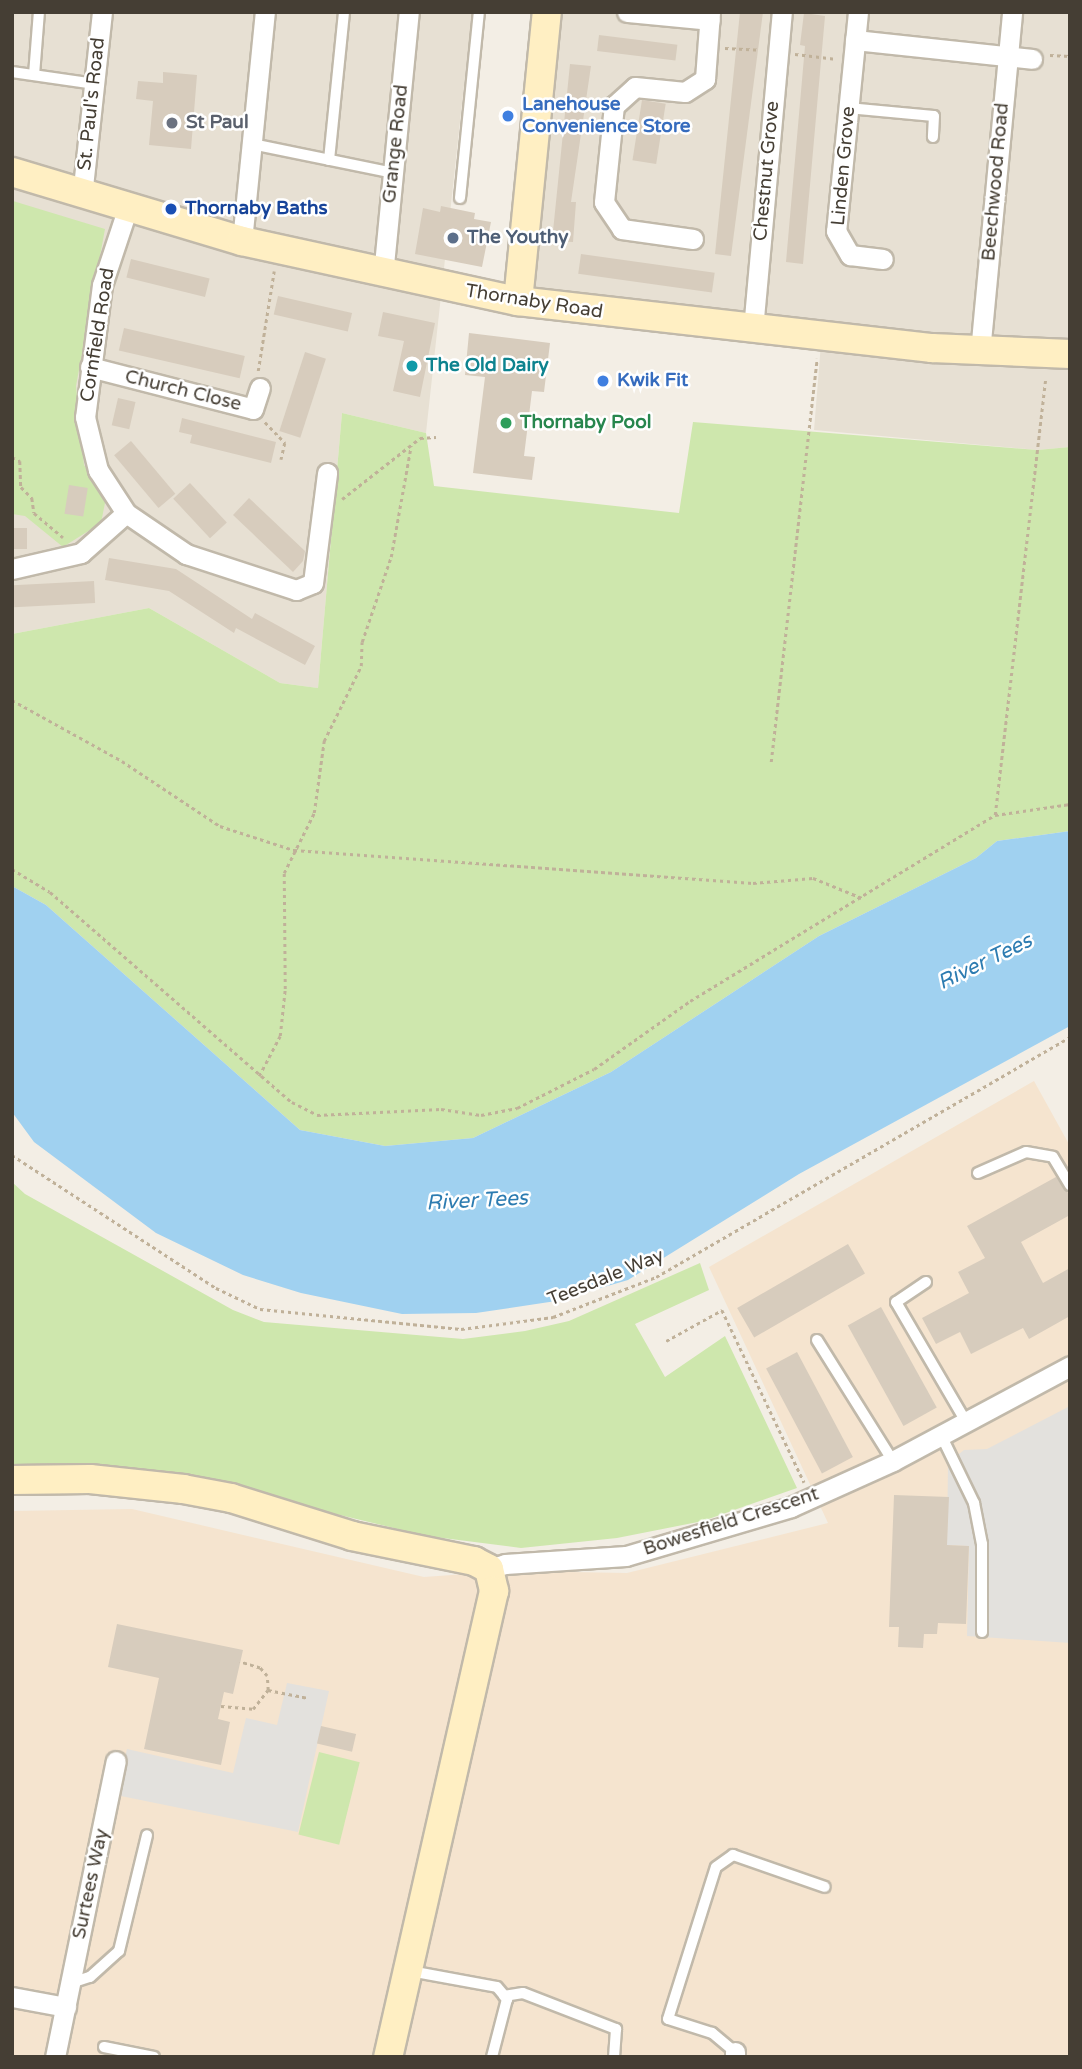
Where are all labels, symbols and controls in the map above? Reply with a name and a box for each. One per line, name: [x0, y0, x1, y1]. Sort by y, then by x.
street label: St. Paul's Road: [74, 36, 110, 172]
street label: Grange Road: [378, 83, 414, 205]
place label: Lanehouse Convenience Store: [522, 94, 691, 138]
street label: Chestnut Grove: [750, 100, 784, 242]
street label: Beechwood Road: [978, 102, 1014, 262]
street label: Linden Grove: [827, 105, 861, 227]
marker: Lanehouse Convenience Store: [500, 108, 516, 124]
place label: St Paul: [186, 112, 249, 134]
marker: St Paul: [164, 115, 180, 131]
place label: Thornaby Baths: [185, 198, 328, 220]
marker: Thornaby Baths: [163, 201, 179, 217]
place label: The Youthy: [467, 227, 568, 249]
marker: The Youthy: [445, 230, 461, 246]
street label: Cornfield Road: [76, 266, 120, 404]
street label: Thornaby Road: [464, 280, 604, 324]
place label: The Old Dairy: [426, 355, 549, 377]
marker: The Old Dairy: [404, 358, 420, 374]
street label: Church Close: [122, 366, 244, 416]
place label: Kwik Fit: [617, 370, 688, 392]
marker: Kwik Fit: [595, 373, 611, 389]
place label: Thornaby Pool: [520, 412, 651, 434]
marker: Thornaby Pool: [498, 415, 514, 431]
water label: River Tees: [934, 928, 1036, 996]
water label: River Tees: [425, 1186, 529, 1216]
street label: Teesdale Way: [545, 1244, 667, 1312]
street label: Bowesfield Crescent: [640, 1483, 822, 1561]
street label: Surtees Way: [68, 1827, 114, 1941]

